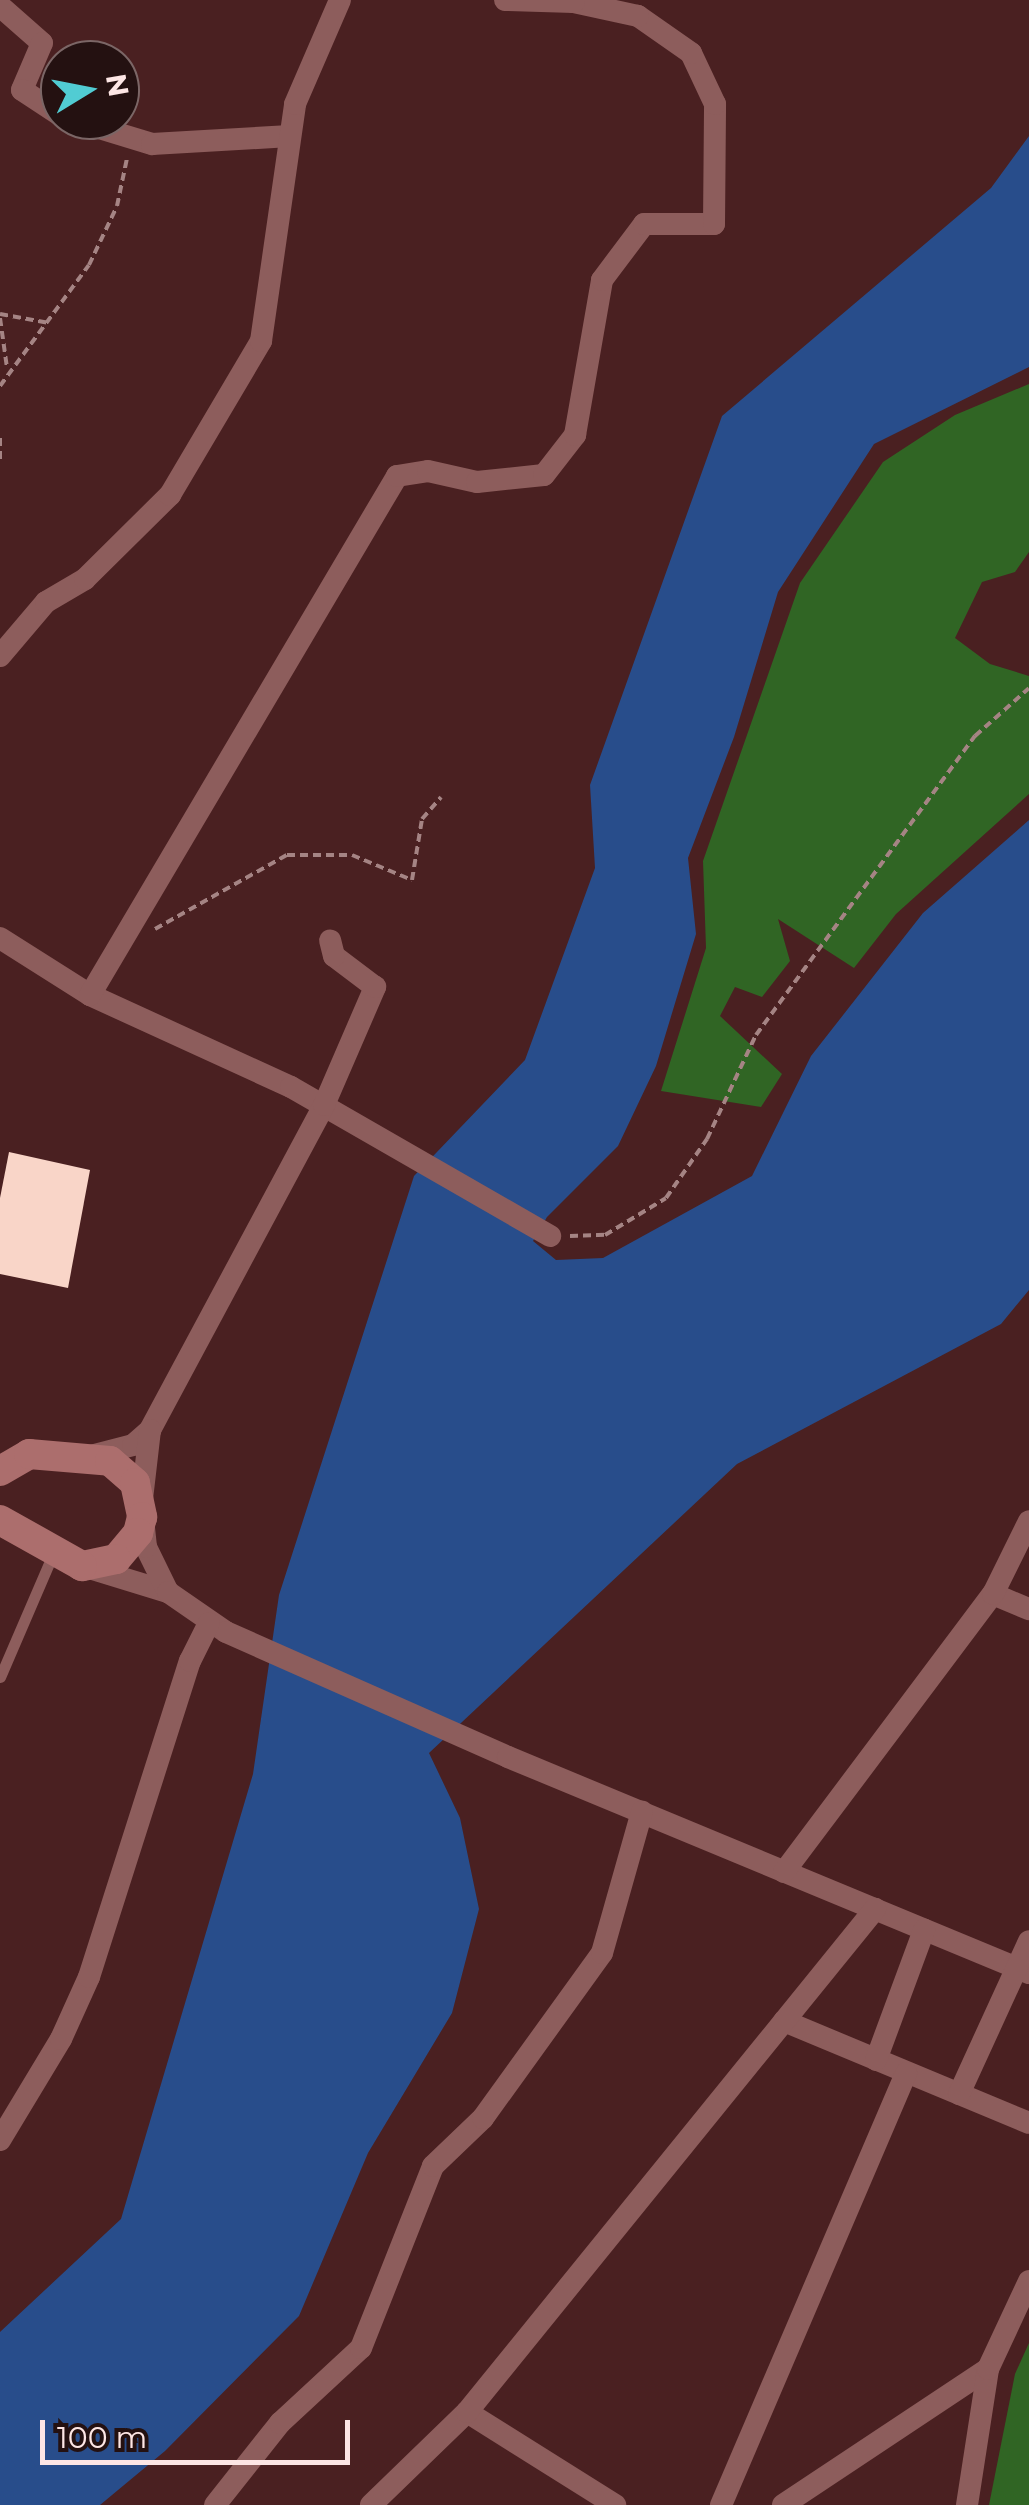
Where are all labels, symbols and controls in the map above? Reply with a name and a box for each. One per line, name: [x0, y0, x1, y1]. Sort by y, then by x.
north arrow: [40, 40, 140, 140]
text: N: [99, 71, 136, 99]
scale bar: [45, 2400, 355, 2462]
text: 100 m: [57, 2419, 147, 2456]

